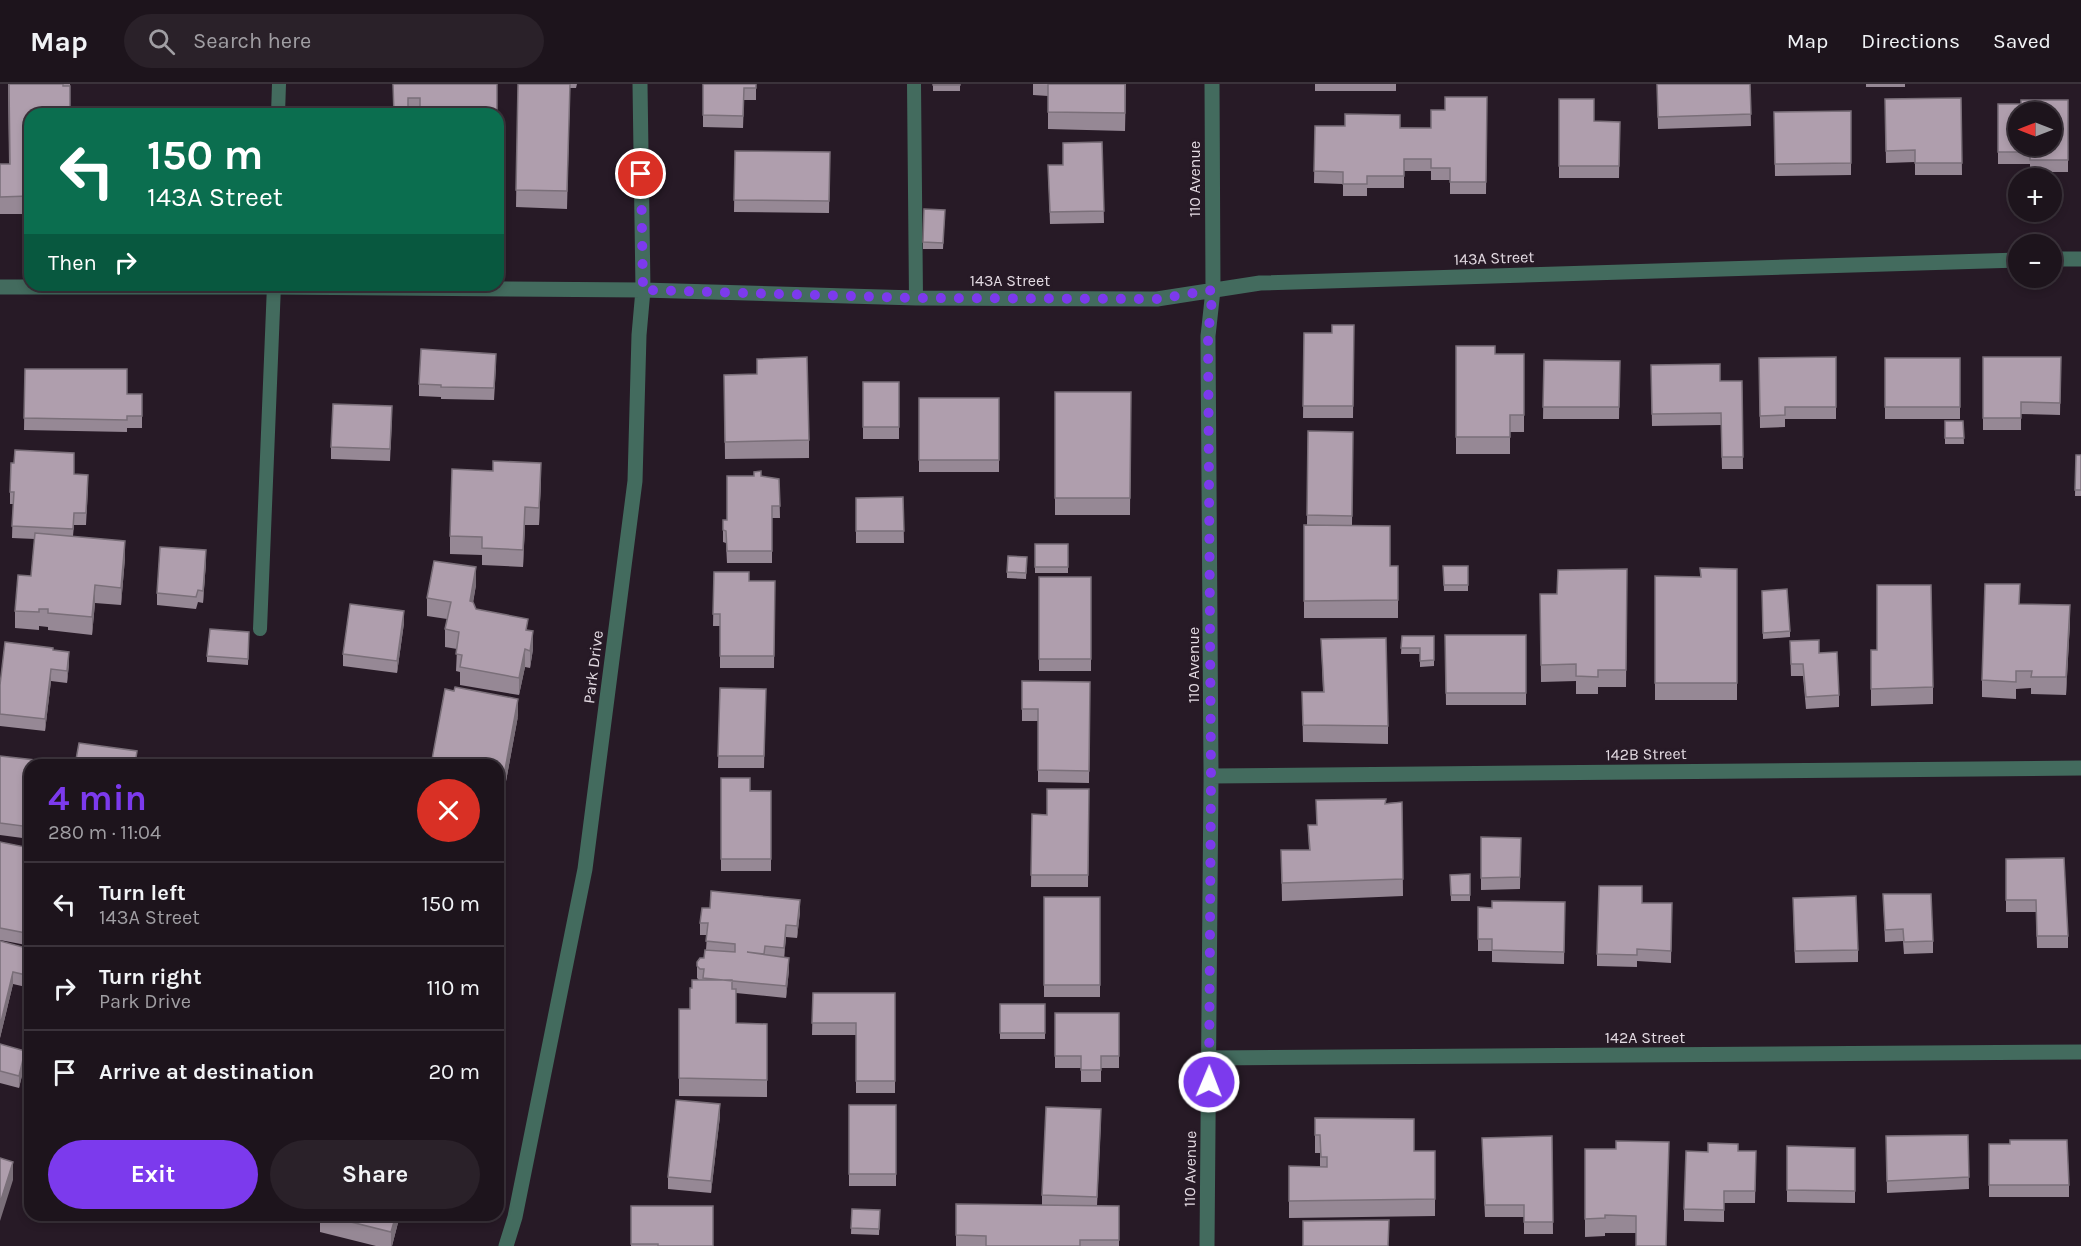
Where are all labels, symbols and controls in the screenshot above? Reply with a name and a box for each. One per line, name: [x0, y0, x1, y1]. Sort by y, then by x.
search box: [124, 14, 544, 68]
text: Map: [30, 25, 88, 58]
icon: search: [145, 25, 178, 58]
text: Search here: [193, 28, 311, 54]
text: Map: [1787, 29, 1828, 53]
text: Directions: [1861, 29, 1960, 53]
text: Saved: [1993, 29, 2051, 53]
north arrow: [2008, 102, 2062, 156]
map controls: [2008, 102, 2062, 288]
text: 150 m: [147, 130, 263, 180]
icon: left: [48, 132, 126, 210]
street label: 110 Avenue: [1185, 141, 1204, 217]
pin: [615, 148, 666, 199]
icon: arrive: [624, 157, 657, 190]
button: +: [2008, 168, 2062, 222]
text: 143A Street: [147, 181, 283, 213]
button: −: [2008, 234, 2062, 288]
icon: right: [109, 246, 142, 279]
street label: 143A Street: [1453, 247, 1535, 269]
text: Then: [48, 250, 97, 276]
street label: 143A Street: [970, 271, 1050, 290]
street label: 110 Avenue: [1184, 627, 1203, 703]
street label: Park Drive: [579, 629, 607, 705]
street label: 142B Street: [1605, 744, 1687, 764]
text: 4 min: [48, 777, 147, 819]
button: close: [417, 779, 480, 842]
text: 280 m · 11:04: [48, 821, 161, 844]
text: Turn left: [99, 880, 186, 906]
icon: left: [48, 888, 81, 921]
text: 150 m: [421, 891, 480, 917]
text: 143A Street: [99, 906, 200, 929]
text: Turn right: [99, 964, 202, 990]
icon: right: [48, 972, 81, 1005]
text: 110 m: [427, 975, 480, 1001]
text: Park Drive: [99, 990, 191, 1013]
street label: 142A Street: [1605, 1028, 1685, 1047]
position arrow: [1177, 1050, 1241, 1114]
icon: arrive: [48, 1056, 81, 1089]
text: Arrive at destination: [99, 1059, 314, 1085]
text: 20 m: [428, 1059, 480, 1085]
street label: 110 Avenue: [1180, 1131, 1200, 1207]
button: Exit: [48, 1140, 258, 1209]
button: Share: [270, 1140, 480, 1209]

